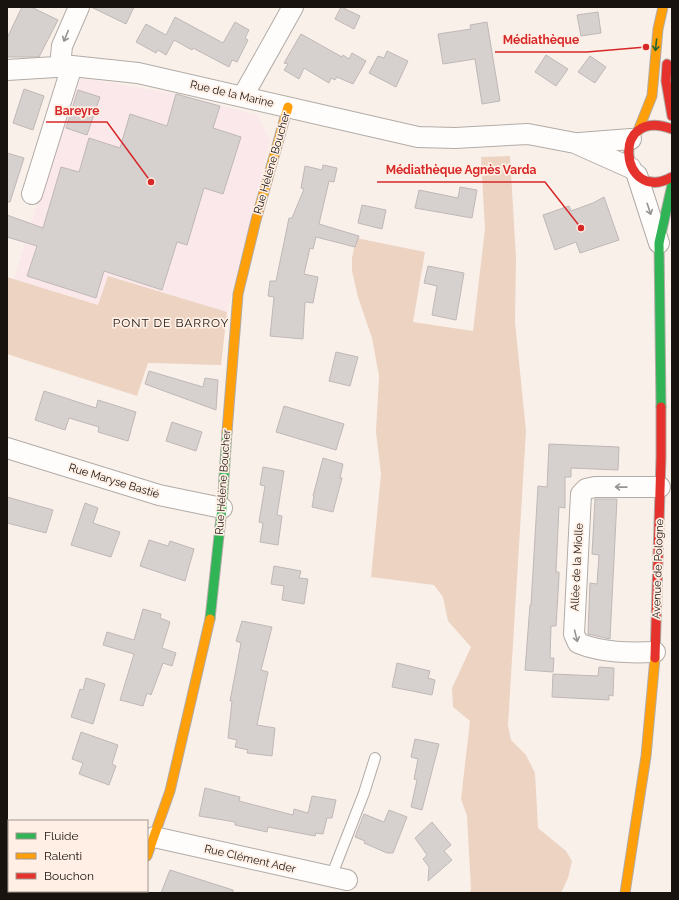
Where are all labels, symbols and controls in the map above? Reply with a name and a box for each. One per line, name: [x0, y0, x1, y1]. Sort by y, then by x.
callout: Médiathèque: [495, 28, 587, 52]
one-way arrow: [62, 29, 70, 41]
text: Médiathèque: [503, 33, 579, 47]
one-way arrow: [653, 38, 660, 51]
street label: Rue de la Marine: [189, 78, 276, 110]
callout: Bareyre: [46, 98, 107, 122]
text: Bareyre: [55, 104, 99, 118]
street label: Rue Hélène Boucher: [251, 110, 293, 216]
callout: Médiathèque Agnès Varda: [377, 158, 545, 182]
text: Médiathèque Agnès Varda: [386, 163, 536, 177]
one-way arrow: [645, 203, 653, 215]
district label: PONT DE BARROY: [113, 316, 229, 330]
street label: Rue Hélène Boucher: [213, 429, 233, 535]
street label: Rue Maryse Bastié: [67, 461, 161, 501]
one-way arrow: [615, 483, 628, 491]
street label: Avenue de Pologne: [650, 518, 666, 619]
street label: Allée de la Miolle: [568, 522, 586, 611]
one-way arrow: [573, 630, 580, 643]
legend: [8, 820, 148, 892]
text: Fluide: [44, 829, 79, 843]
street label: Rue Clément Ader: [203, 842, 297, 876]
text: Ralenti: [44, 849, 82, 863]
text: Bouchon: [44, 869, 94, 883]

